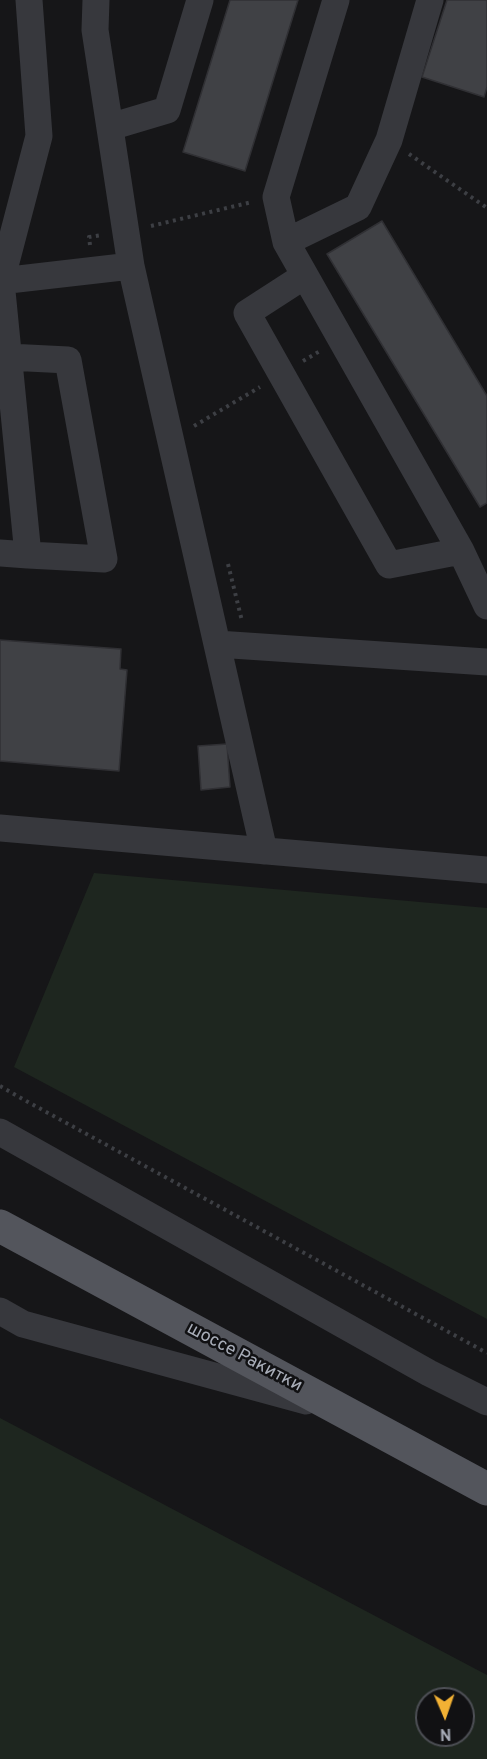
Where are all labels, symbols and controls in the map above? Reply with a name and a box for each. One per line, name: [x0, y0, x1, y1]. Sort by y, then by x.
street label: шоссе Ракитки: [183, 1318, 305, 1398]
north arrow: [415, 1687, 475, 1747]
text: N: [439, 1723, 452, 1743]

